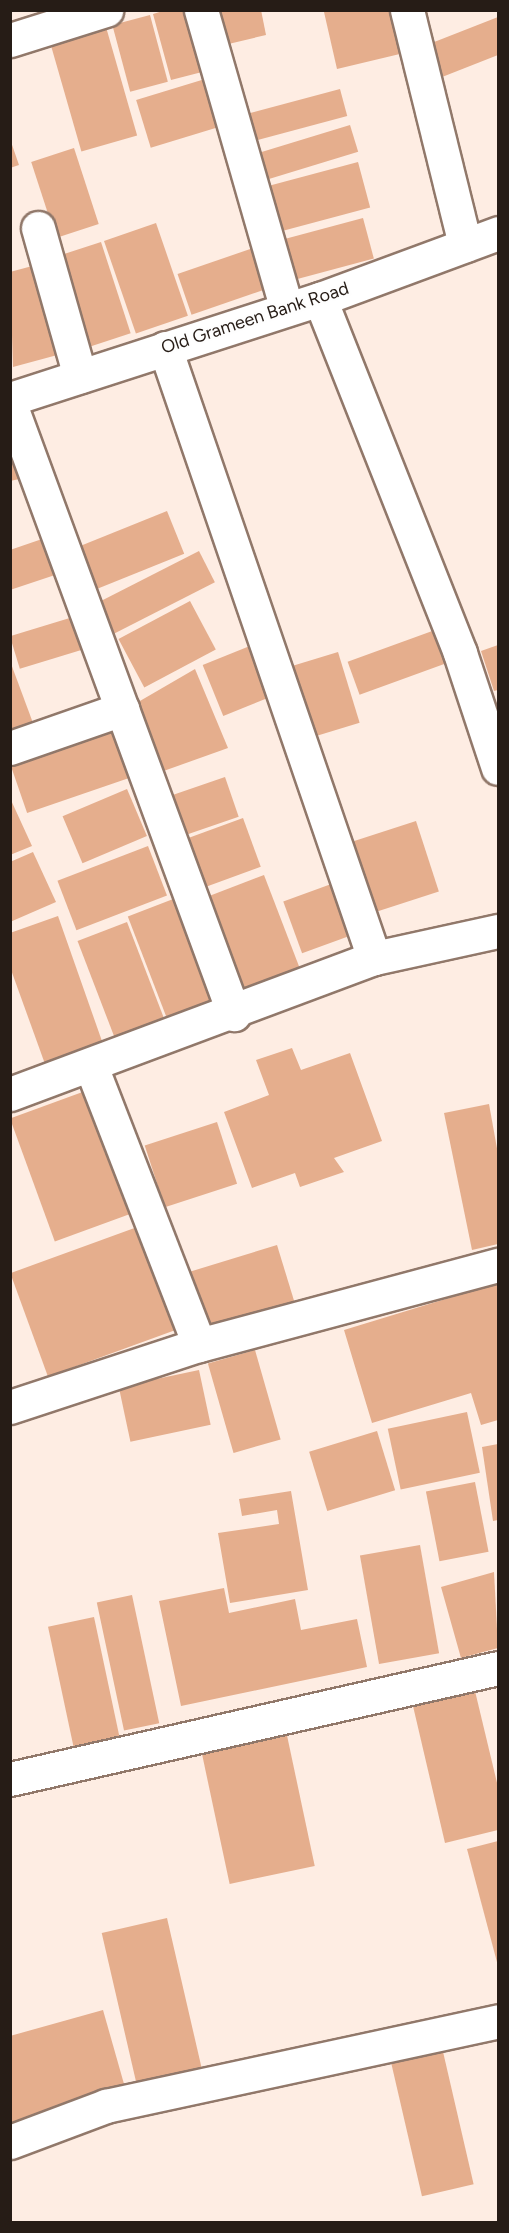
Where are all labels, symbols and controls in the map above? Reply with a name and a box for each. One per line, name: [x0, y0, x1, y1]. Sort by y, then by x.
street label: Old Grameen Bank Road: [158, 277, 352, 359]

